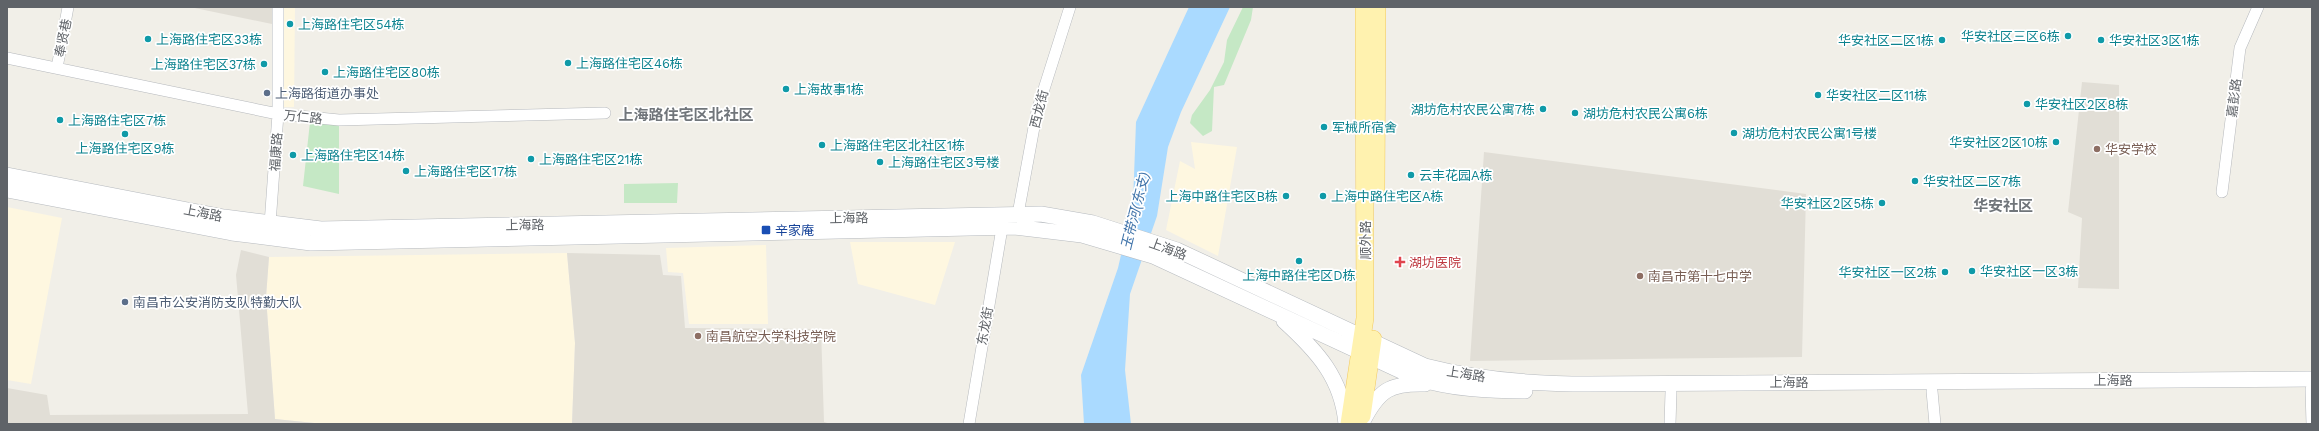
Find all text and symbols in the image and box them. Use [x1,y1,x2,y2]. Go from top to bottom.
street label: 奉贤巷 [52,17,74,59]
place label: 上海路住宅区54栋 [298,17,405,32]
marker: 上海路住宅区54栋 [285,19,295,29]
place label: 华安社区三区6栋 [1961,29,2060,44]
marker: 华安社区三区6栋 [2063,31,2073,41]
place label: 上海路住宅区33栋 [156,32,262,47]
place label: 华安社区二区1栋 [1838,33,1934,48]
place label: 华安社区3区1栋 [2109,33,2200,48]
marker: 上海路住宅区33栋 [143,34,153,44]
marker: 华安社区二区1栋 [1937,35,1947,45]
marker: 华安社区3区1栋 [2096,35,2106,45]
place label: 上海路住宅区46栋 [576,56,683,71]
place label: 上海路住宅区37栋 [151,57,256,72]
marker: 上海路住宅区46栋 [563,58,573,68]
marker: 上海路住宅区37栋 [259,59,269,69]
place label: 上海路住宅区80栋 [333,65,440,80]
marker: 上海路住宅区80栋 [320,67,330,77]
street label: 嘉彭路 [2224,78,2244,118]
place label: 上海故事1栋 [794,82,864,97]
marker: 上海故事1栋 [781,84,791,94]
place label: 上海路街道办事处 [275,86,379,101]
marker: 上海路街道办事处 [262,88,272,98]
street label: 西龙街 [1027,88,1051,130]
place label: 华安社区二区11栋 [1826,88,1927,103]
marker: 华安社区二区11栋 [1813,90,1823,100]
place label: 华安社区2区8栋 [2035,97,2129,112]
marker: 华安社区2区8栋 [2022,99,2032,109]
place label: 湖坊危村农民公寓7栋 [1411,102,1535,117]
marker: 湖坊危村农民公寓7栋 [1538,104,1548,114]
district label: 上海路住宅区北社区 [618,106,754,124]
place label: 湖坊危村农民公寓6栋 [1583,106,1708,121]
street label: 万仁路 [283,108,323,126]
marker: 湖坊危村农民公寓6栋 [1570,108,1580,118]
place label: 上海路住宅区7栋 [68,113,166,128]
marker: 上海路住宅区7栋 [55,115,65,125]
place label: 军械所宿舍 [1332,120,1397,135]
marker: 军械所宿舍 [1319,122,1329,132]
place label: 湖坊危村农民公寓1号楼 [1742,126,1877,141]
marker: 湖坊危村农民公寓1号楼 [1729,128,1739,138]
marker: 上海路住宅区9栋 [120,129,130,139]
street label: 福康路 [267,132,285,172]
place label: 华安社区2区10栋 [1949,135,2048,150]
marker: 华安社区2区10栋 [2051,137,2061,147]
place label: 上海路住宅区北社区1栋 [830,138,965,153]
marker: 上海路住宅区北社区1栋 [817,140,827,150]
place label: 上海路住宅区9栋 [75,141,175,156]
place label: 华安学校 [2105,142,2157,157]
marker: 华安学校 [2092,144,2102,154]
place label: 上海路住宅区14栋 [301,148,405,163]
marker: 上海路住宅区14栋 [288,150,298,160]
place label: 上海路住宅区21栋 [539,152,643,167]
marker: 上海路住宅区21栋 [526,154,536,164]
place label: 上海路住宅区3号楼 [888,155,1000,170]
marker: 上海路住宅区3号楼 [875,157,885,167]
place label: 上海路住宅区17栋 [414,164,517,179]
marker: 上海路住宅区17栋 [401,166,411,176]
place label: 云丰花园A栋 [1419,168,1493,183]
water label: 玉带河(东支) [1118,170,1152,252]
marker: 云丰花园A栋 [1406,170,1416,180]
place label: 华安社区二区7栋 [1923,174,2021,189]
marker: 华安社区二区7栋 [1910,176,1920,186]
place label: 上海中路住宅区B栋 [1166,189,1278,204]
place label: 上海中路住宅区A栋 [1331,189,1444,204]
marker: 上海中路住宅区B栋 [1281,191,1291,201]
marker: 上海中路住宅区A栋 [1318,191,1328,201]
place label: 华安社区2区5栋 [1781,196,1874,211]
district label: 华安社区 [1973,197,2033,215]
marker: 华安社区2区5栋 [1877,198,1887,208]
street label: 上海路 [182,202,224,224]
street label: 上海路 [829,210,869,226]
street label: 上海路 [505,217,545,233]
street label: 顺外路 [1358,220,1373,260]
place label: 辛家庵 [775,223,814,238]
marker: 辛家庵 [760,224,772,236]
street label: 上海路 [1147,235,1189,263]
place label: 湖坊医院 [1409,255,1461,270]
marker: 上海中路住宅区D栋 [1294,256,1304,266]
marker: 湖坊医院 [1394,256,1406,268]
place label: 华安社区一区3栋 [1980,264,2079,279]
place label: 华安社区一区2栋 [1838,265,1937,280]
marker: 华安社区一区3栋 [1967,266,1977,276]
marker: 华安社区一区2栋 [1940,267,1950,277]
place label: 上海中路住宅区D栋 [1242,268,1356,283]
place label: 南昌市第十七中学 [1648,269,1752,284]
marker: 南昌市第十七中学 [1635,271,1645,281]
place label: 南昌市公安消防支队特勤大队 [133,295,302,310]
marker: 南昌市公安消防支队特勤大队 [120,297,130,307]
street label: 东龙街 [974,305,996,347]
place label: 南昌航空大学科技学院 [706,329,836,344]
marker: 南昌航空大学科技学院 [693,331,703,341]
street label: 上海路 [1446,364,1486,384]
street label: 上海路 [2093,373,2133,388]
street label: 上海路 [1769,375,1809,390]

